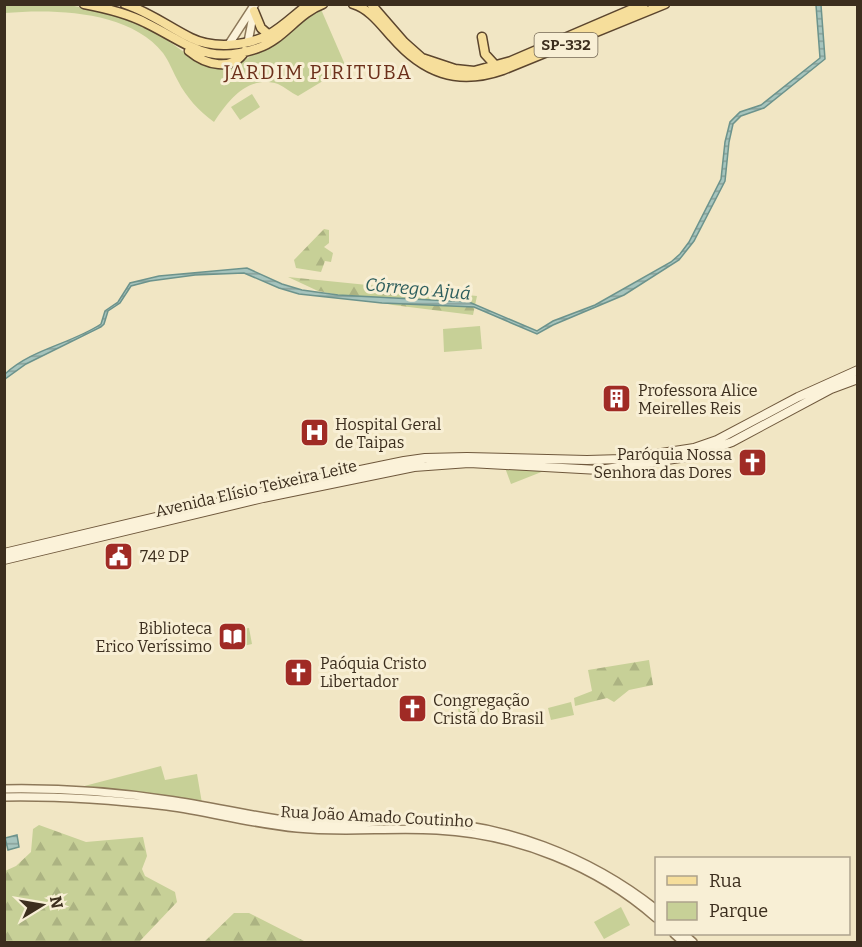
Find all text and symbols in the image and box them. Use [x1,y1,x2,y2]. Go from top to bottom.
road number: SP-332 [534,33,598,57]
district label: JARDIM PIRITUBA [223,60,412,84]
water label: Córrego Ajuá [364,273,472,305]
place label: Professora Alice Meirelles Reis [638,381,758,418]
building icon: Professora Alice Meirelles Reis [601,383,633,415]
place label: Hospital Geral de Taipas [335,415,442,452]
hospital icon: Hospital Geral de Taipas [298,417,330,449]
place label: Paróquia Nossa Senhora das Dores [594,445,732,482]
church icon: Paróquia Nossa Senhora das Dores [737,447,769,479]
street label: Avenida Elísio Teixeira Leite [153,456,359,521]
public building icon: 74º DP [103,540,135,572]
place label: 74º DP [140,547,189,566]
place label: Biblioteca Erico Veríssimo [95,619,212,656]
library icon: Biblioteca Erico Veríssimo [217,621,249,653]
place label: Paóquia Cristo Libertador [320,654,427,691]
church icon: Paóquia Cristo Libertador [283,656,315,688]
place label: Congregação Cristã do Brasil [433,691,544,728]
church icon: Congregação Cristã do Brasil [396,693,428,725]
street label: Rua João Amado Coutinho [280,802,474,831]
legend [655,857,850,935]
text: Rua [709,870,742,892]
north arrow [12,875,72,935]
text: N [46,894,67,910]
text: Parque [709,900,768,922]

